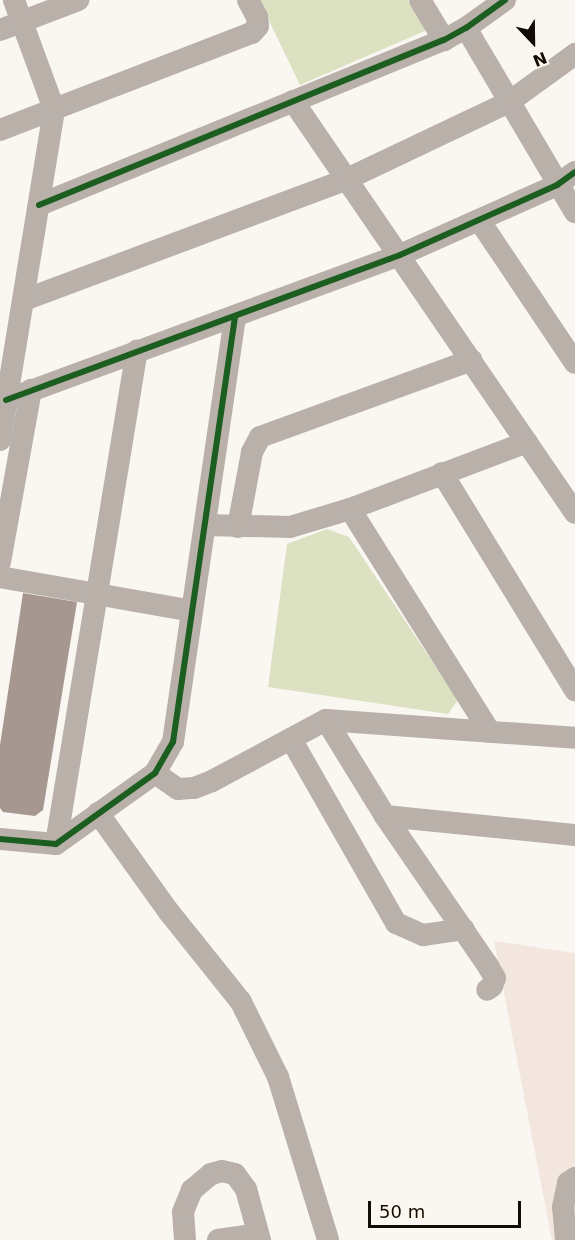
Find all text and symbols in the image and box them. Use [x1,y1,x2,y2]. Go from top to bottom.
north arrow [503,12,563,72]
text: N [530,48,550,70]
scale bar [371,1189,524,1227]
text: 50 m [379,1201,425,1222]

